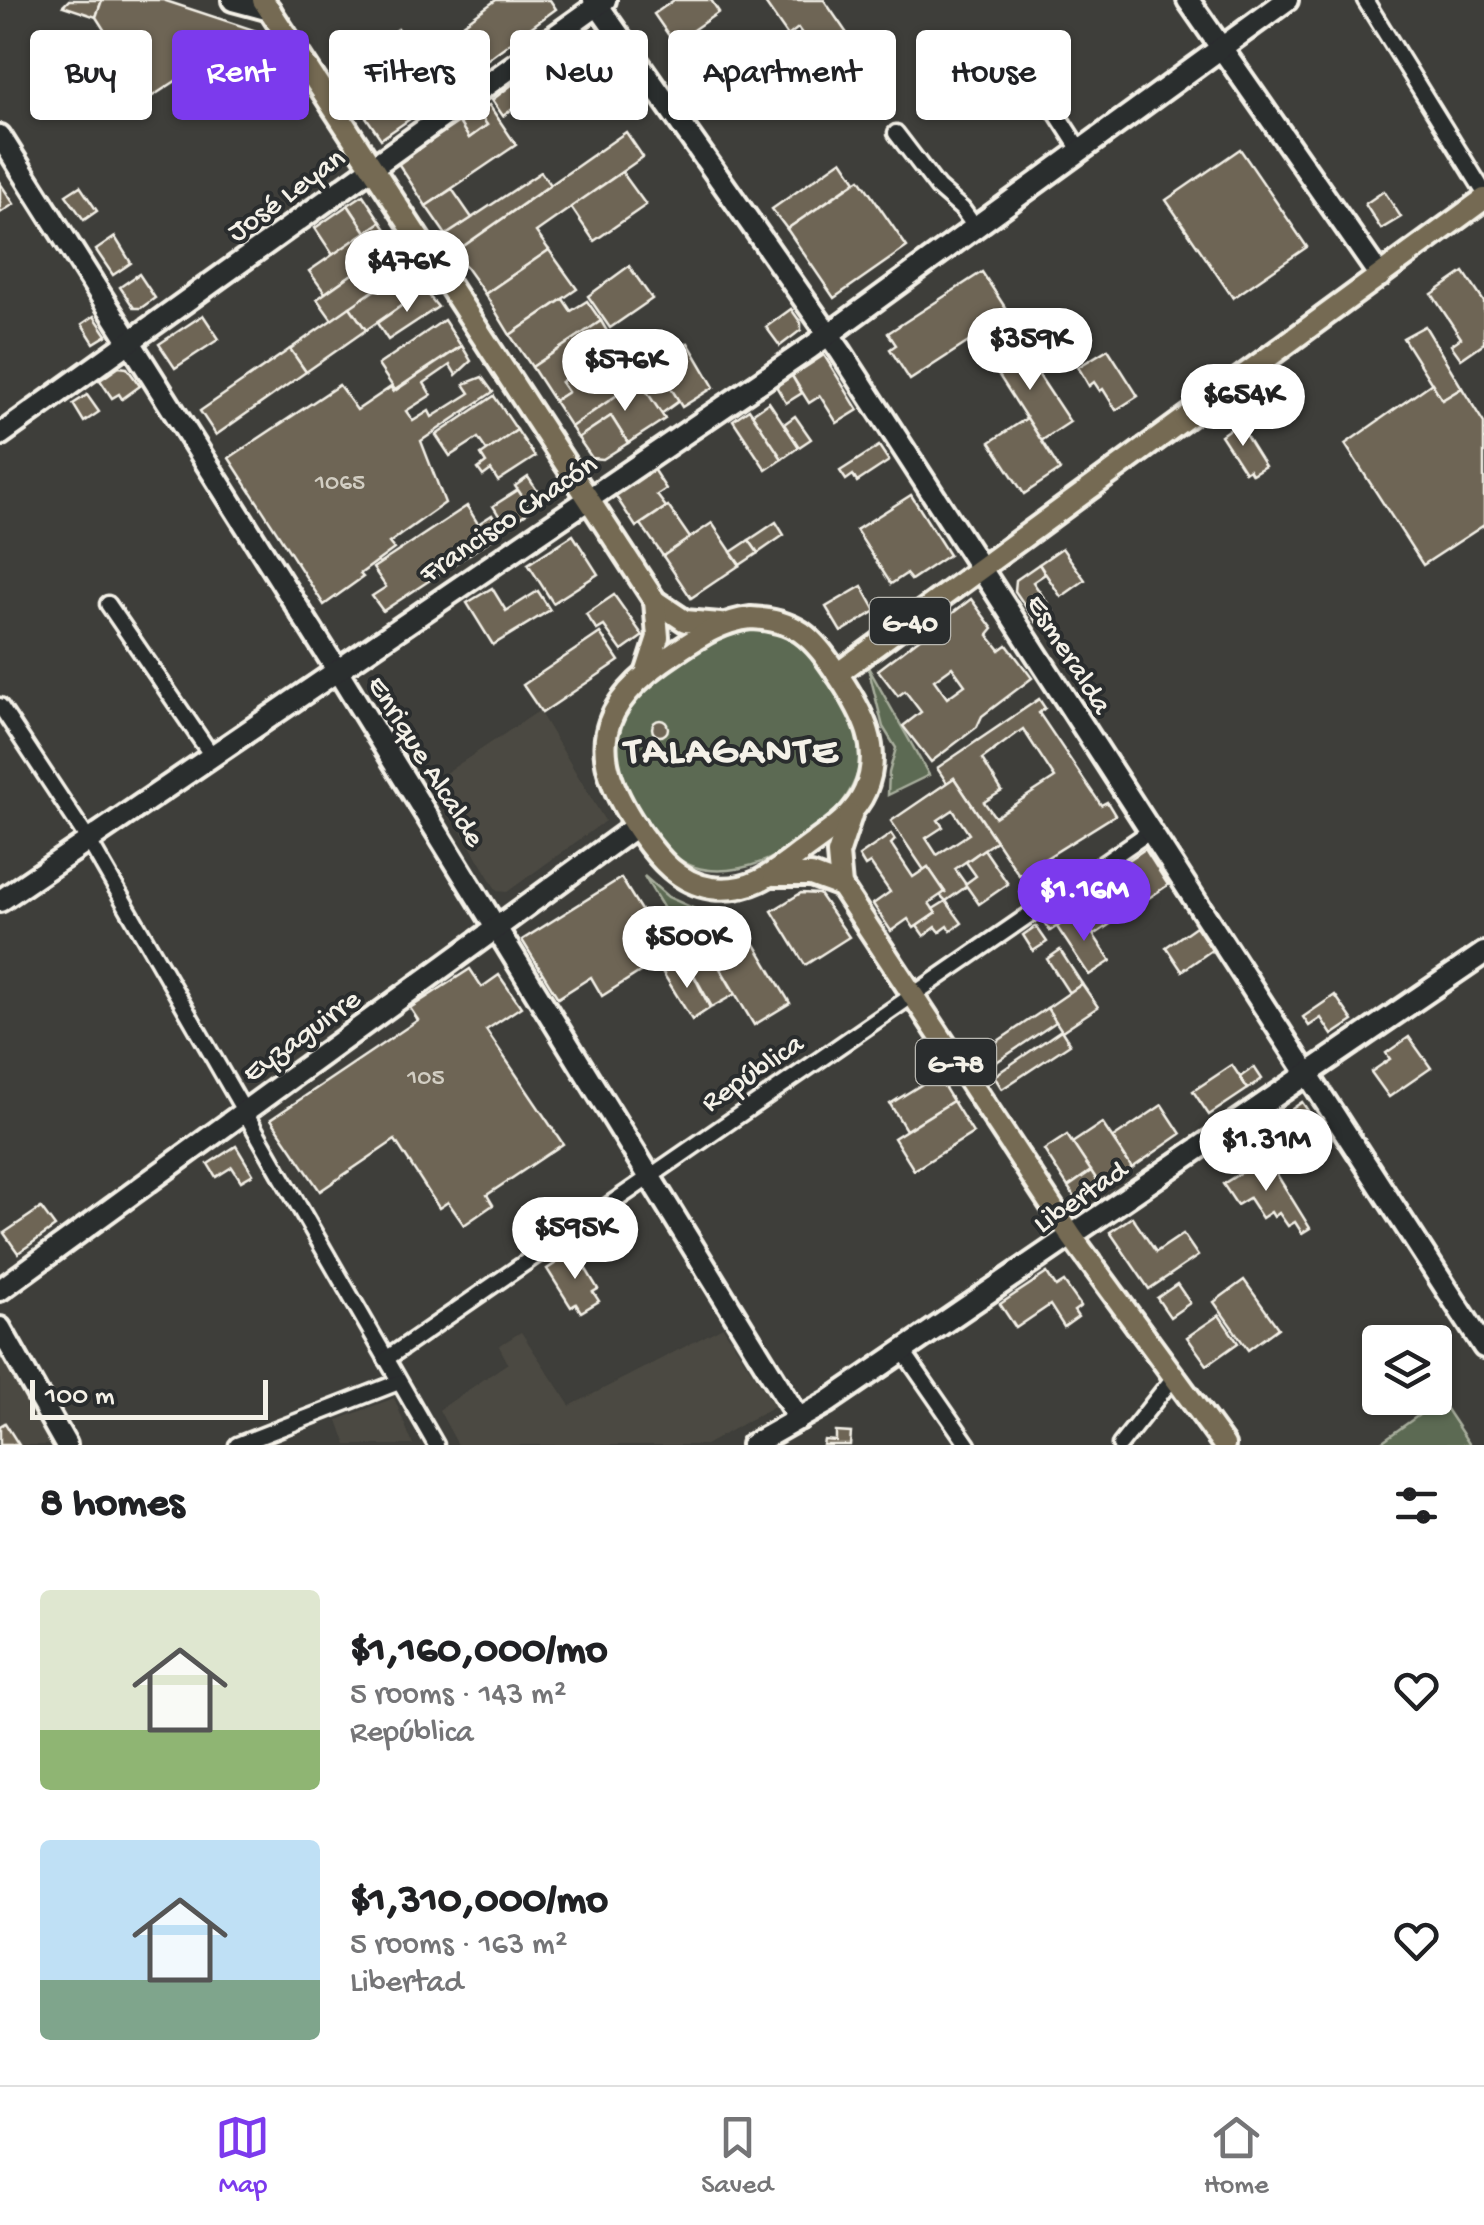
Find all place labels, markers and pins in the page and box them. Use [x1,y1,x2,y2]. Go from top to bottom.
pin: $476K [337,230,477,315]
pin: $359K [960,308,1100,393]
pin: $576K [555,329,695,414]
pin: $654K [1173,364,1313,449]
pin: $1.16M [1003,859,1165,944]
pin: $500K [617,906,757,991]
pin: $1.31M [1185,1109,1347,1194]
pin: $595K [505,1197,645,1282]

